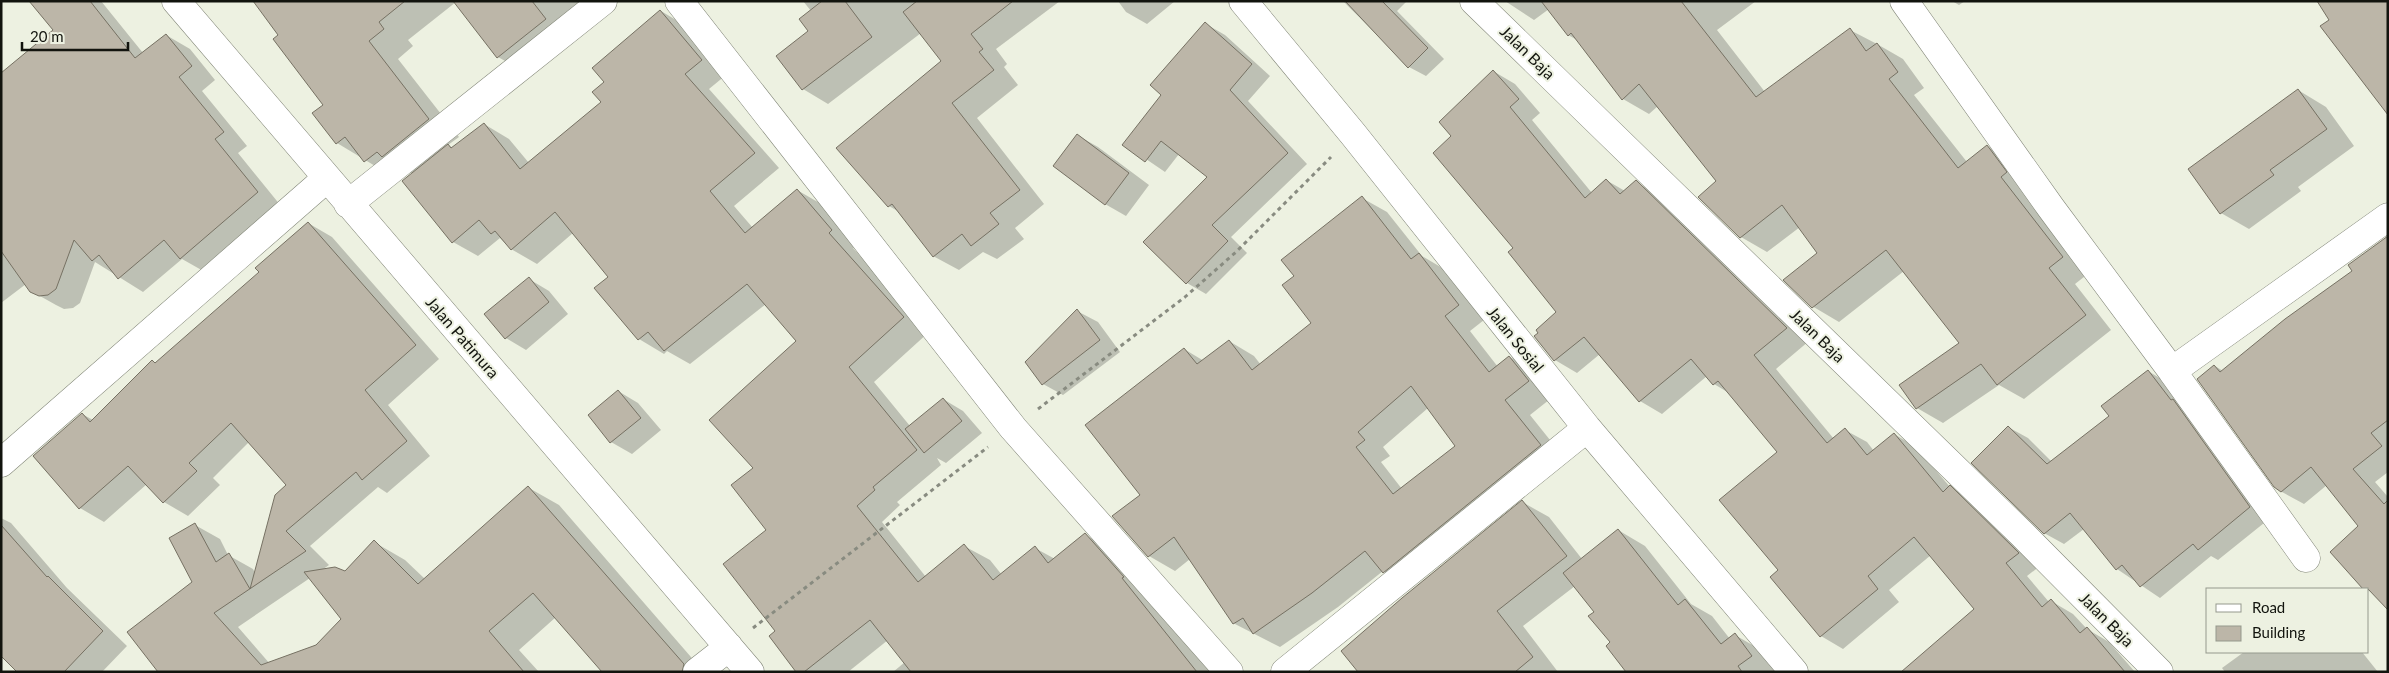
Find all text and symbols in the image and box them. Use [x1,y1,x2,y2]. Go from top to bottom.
scale bar [22,20,129,52]
street label: Jalan Baja [1497,21,1559,83]
text: 20 m [30,27,64,45]
street label: Jalan Patimura [422,292,504,382]
street label: Jalan Sosial [1484,302,1548,376]
street label: Jalan Baja [1787,304,1849,366]
street label: Jalan Baja [2076,588,2138,650]
legend [2206,588,2369,653]
text: Road [2252,598,2285,616]
text: Building [2252,623,2305,641]

